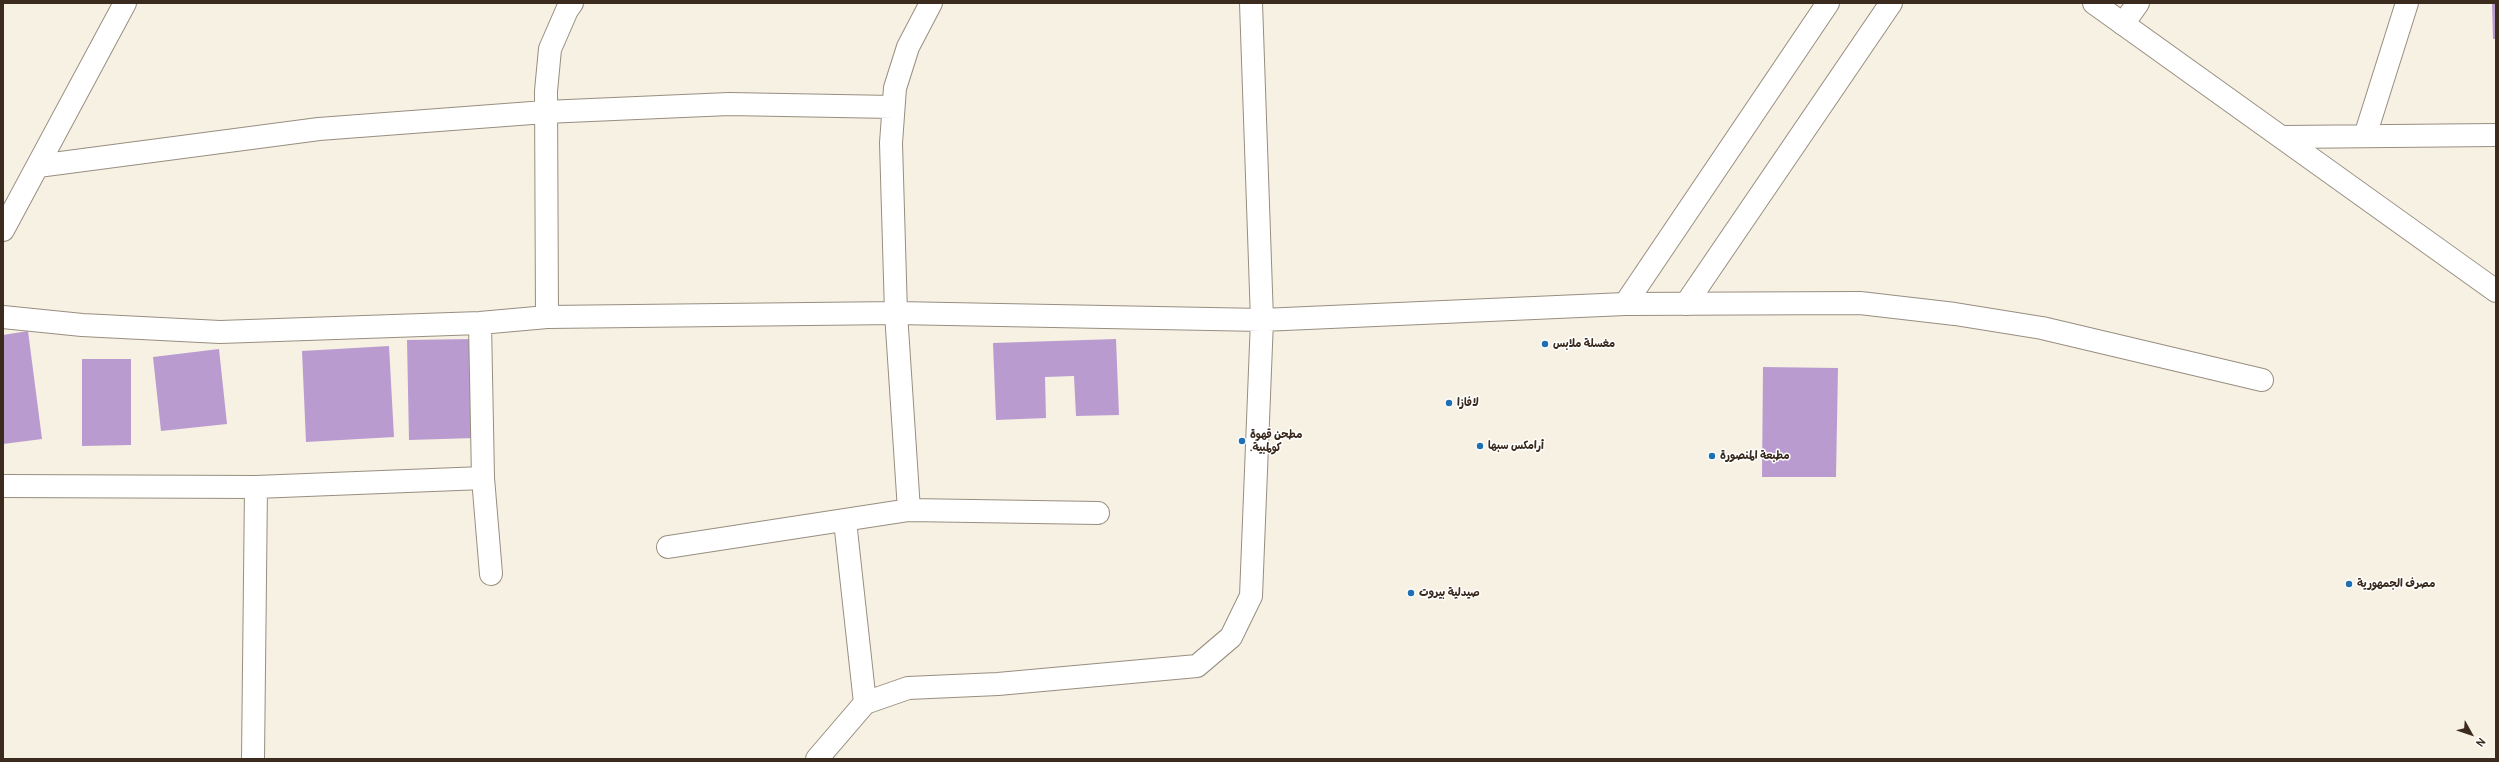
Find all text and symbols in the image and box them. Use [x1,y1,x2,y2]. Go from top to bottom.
place label: مغسلة ملابس [1553,337,1615,351]
marker: مغسلة ملابس [1540,339,1550,349]
place label: لافازا [1457,396,1479,410]
marker: لافازا [1444,398,1454,408]
place label: مطحن قهوة .كولمبية [1250,428,1303,454]
marker: مطحن قهوة .كولمبية [1237,436,1247,446]
place label: أرامكس سبها [1488,439,1544,453]
marker: أرامكس سبها [1475,441,1485,451]
place label: مطبعة المنصورة [1720,449,1790,463]
marker: مطبعة المنصورة [1707,451,1717,461]
place label: مصرف الجمهورية [2357,577,2435,591]
marker: مصرف الجمهورية [2344,579,2354,589]
place label: صيدلية بيروت [1419,586,1480,600]
marker: صيدلية بيروت [1406,588,1416,598]
north arrow [2451,714,2491,754]
text: N [2473,735,2488,749]

